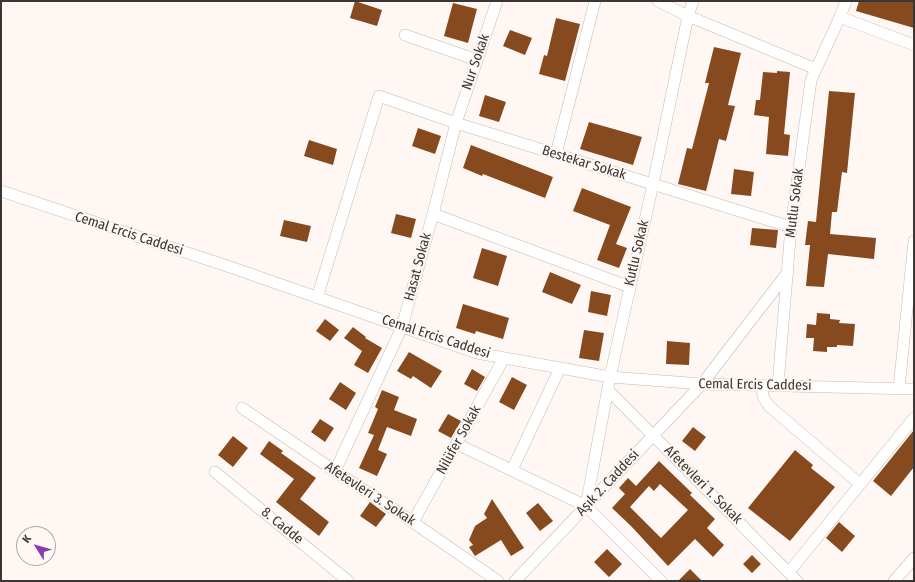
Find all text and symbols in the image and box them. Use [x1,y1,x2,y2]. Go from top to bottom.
street label: Nur Sokak [459,32,493,92]
street label: Bestekar Sokak [540,142,628,184]
street label: Mutlu Sokak [782,167,808,239]
street label: Cemal Ercis Caddesi [73,209,185,259]
street label: Kutlu Sokak [621,218,653,288]
street label: Hasat Sokak [401,231,435,303]
street label: Cemal Ercis Caddesi [380,312,492,362]
street label: Cemal Ercis Caddesi [698,376,812,394]
street label: Nilüfer Sokak [433,403,485,477]
street label: Afetevleri 1. Sokak [660,442,746,528]
street label: Aşık 2. Caddesi [573,446,643,520]
street label: Afetevleri 3. Sokak [322,458,418,530]
street label: 8. Cadde [258,504,306,548]
north arrow [16,526,56,566]
text: K [20,533,34,546]

